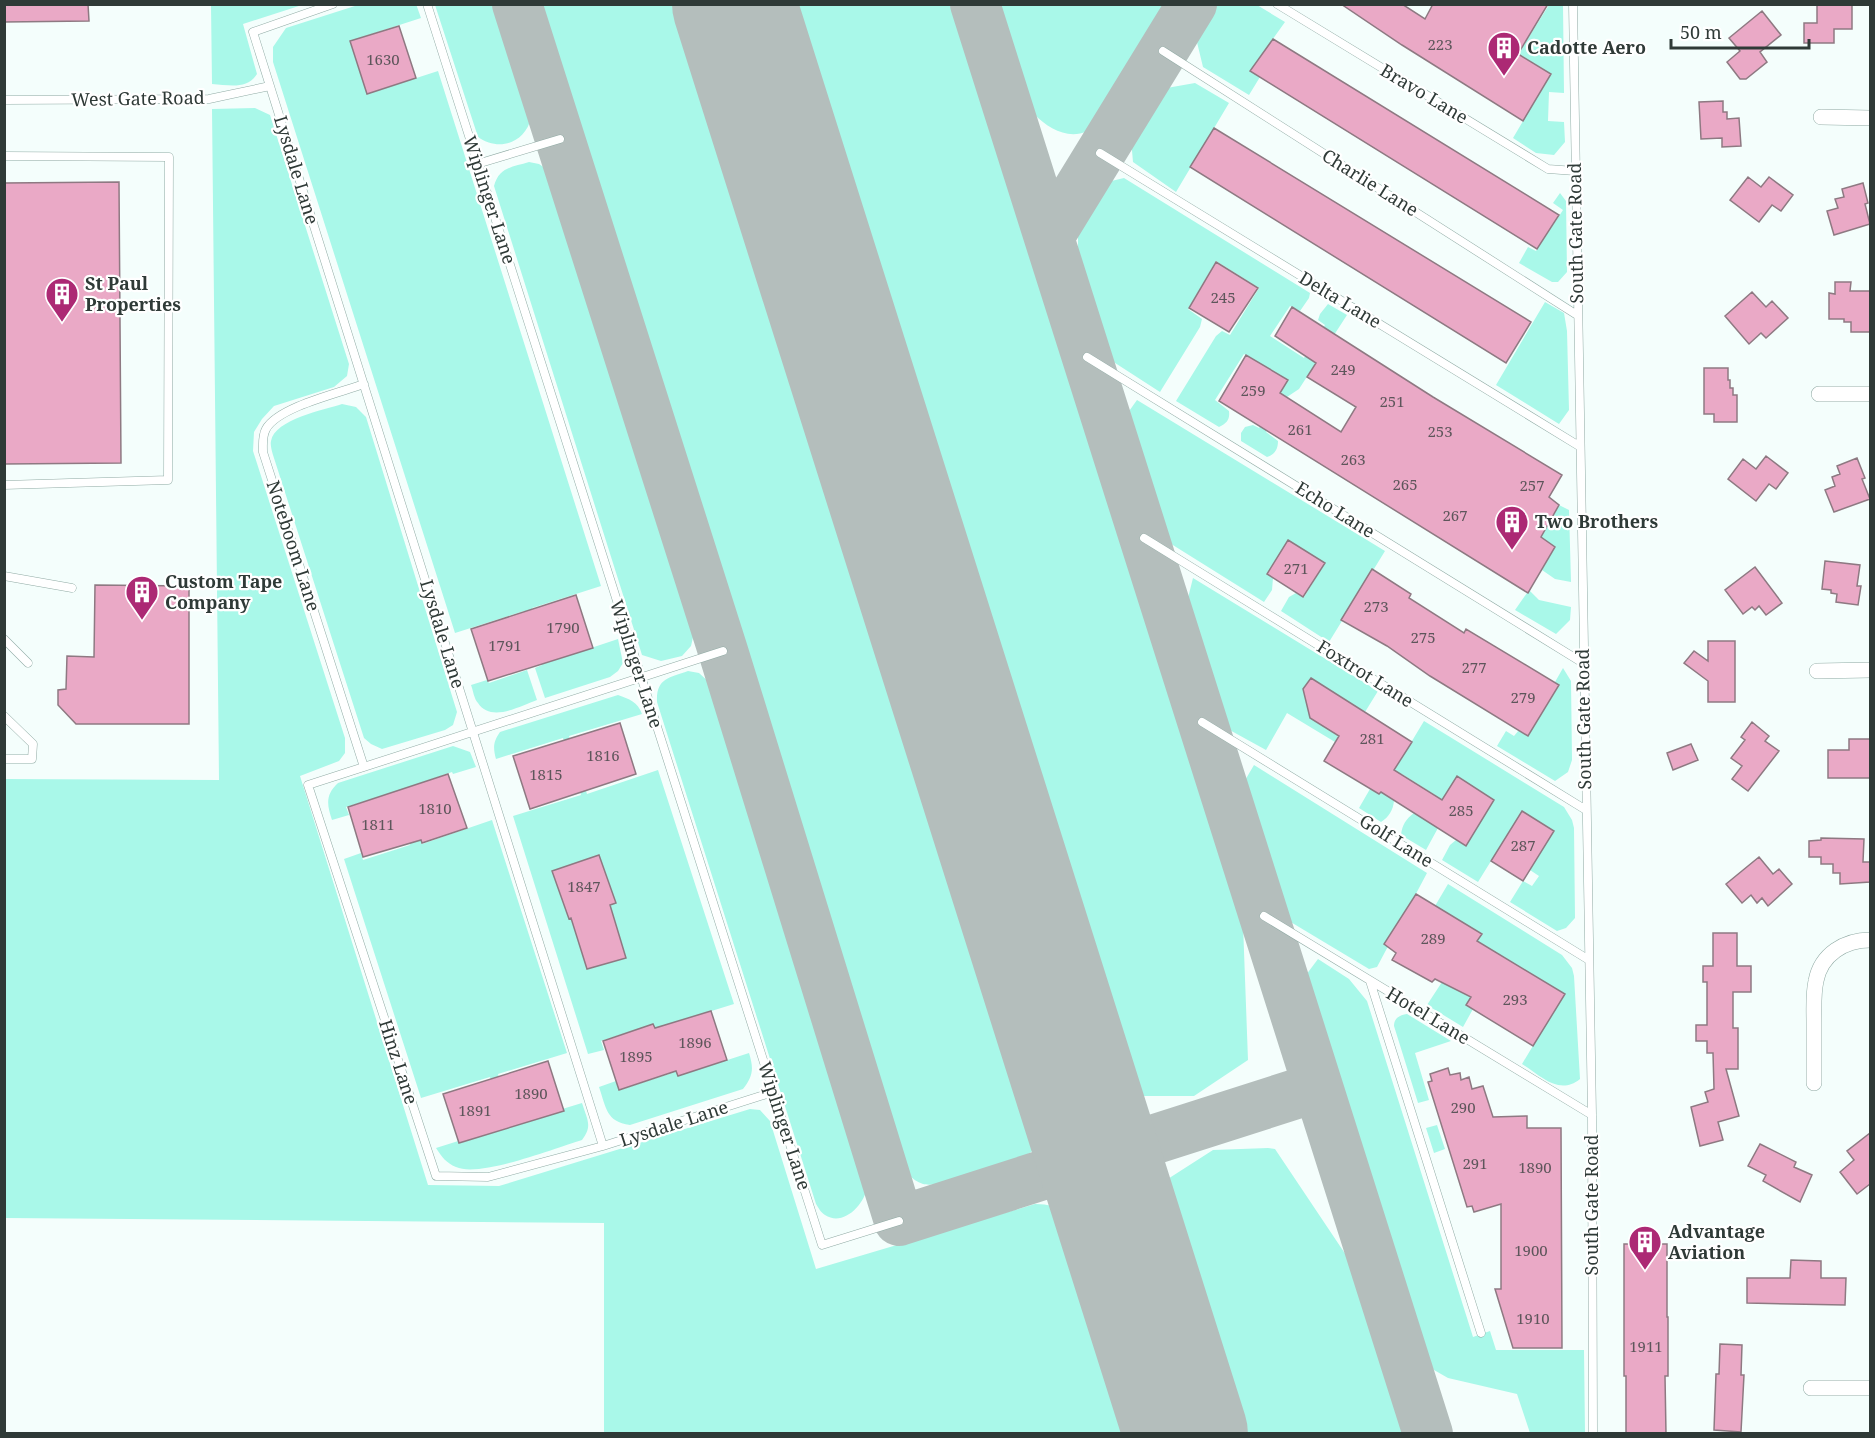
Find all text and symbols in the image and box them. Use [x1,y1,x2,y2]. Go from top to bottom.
scale bar [1671,12,1809,50]
text: 50 m [1680,20,1722,44]
building icon: Cadotte Aero [1486,30,1522,77]
house number: 223 [1427,34,1453,54]
place label: Cadotte Aero [1527,35,1646,59]
house number: 1630 [366,49,400,69]
street label: Bravo Lane [1376,58,1473,129]
street label: West Gate Road [71,85,205,111]
street label: Lysdale Lane [269,112,325,227]
street label: Wiplinger Lane [458,132,522,267]
street label: Charlie Lane [1318,143,1423,221]
street label: South Gate Road [1562,162,1588,304]
street label: Delta Lane [1295,265,1386,333]
place label: St Paul Properties [85,271,181,316]
building icon: St Paul Properties [44,276,80,323]
house number: 245 [1210,287,1236,307]
house number: 249 [1330,359,1356,379]
house number: 259 [1240,380,1266,400]
house number: 251 [1379,391,1405,411]
house number: 261 [1287,419,1313,439]
house number: 253 [1427,421,1453,441]
house number: 263 [1340,449,1366,469]
house number: 265 [1392,474,1418,494]
street label: Echo Lane [1291,475,1380,543]
house number: 257 [1519,475,1545,495]
street label: Noteboom Lane [261,477,326,614]
building icon: Two Brothers [1494,504,1530,551]
house number: 267 [1442,505,1468,525]
place label: Two Brothers [1535,509,1658,533]
house number: 271 [1283,558,1309,578]
place label: Custom Tape Company [165,569,282,614]
building icon: Custom Tape Company [124,574,160,621]
street label: Lysdale Lane [415,576,471,691]
street label: Wiplinger Lane [605,596,669,731]
house number: 273 [1363,596,1389,616]
house number: 1790 [546,617,580,637]
house number: 275 [1410,627,1436,647]
street label: Foxtrot Lane [1313,634,1418,712]
house number: 1791 [488,635,522,655]
street label: South Gate Road [1570,648,1596,790]
house number: 277 [1461,657,1487,677]
house number: 279 [1510,687,1536,707]
house number: 281 [1359,728,1385,748]
house number: 1816 [586,745,620,765]
house number: 1815 [529,764,563,784]
house number: 1810 [418,798,452,818]
house number: 285 [1448,800,1474,820]
street label: Golf Lane [1355,808,1438,872]
house number: 1811 [361,814,395,834]
house number: 287 [1510,835,1536,855]
house number: 1847 [567,876,601,896]
house number: 289 [1420,928,1446,948]
street label: Hotel Lane [1382,981,1475,1050]
house number: 293 [1502,989,1528,1009]
street label: Hinz Lane [374,1016,424,1107]
house number: 1896 [678,1032,712,1052]
house number: 1895 [619,1046,653,1066]
street label: Wiplinger Lane [753,1058,817,1193]
house number: 1890 [514,1083,548,1103]
street label: Lysdale Lane [616,1094,731,1152]
house number: 290 [1450,1097,1476,1117]
house number: 1891 [458,1100,492,1120]
street label: South Gate Road [1579,1134,1603,1276]
house number: 291 [1462,1153,1488,1173]
house number: 1890 [1518,1157,1552,1177]
place label: Advantage Aviation [1668,1219,1765,1264]
building icon: Advantage Aviation [1627,1224,1663,1271]
house number: 1900 [1514,1240,1548,1260]
house number: 1910 [1516,1308,1550,1328]
house number: 1911 [1629,1336,1663,1356]

